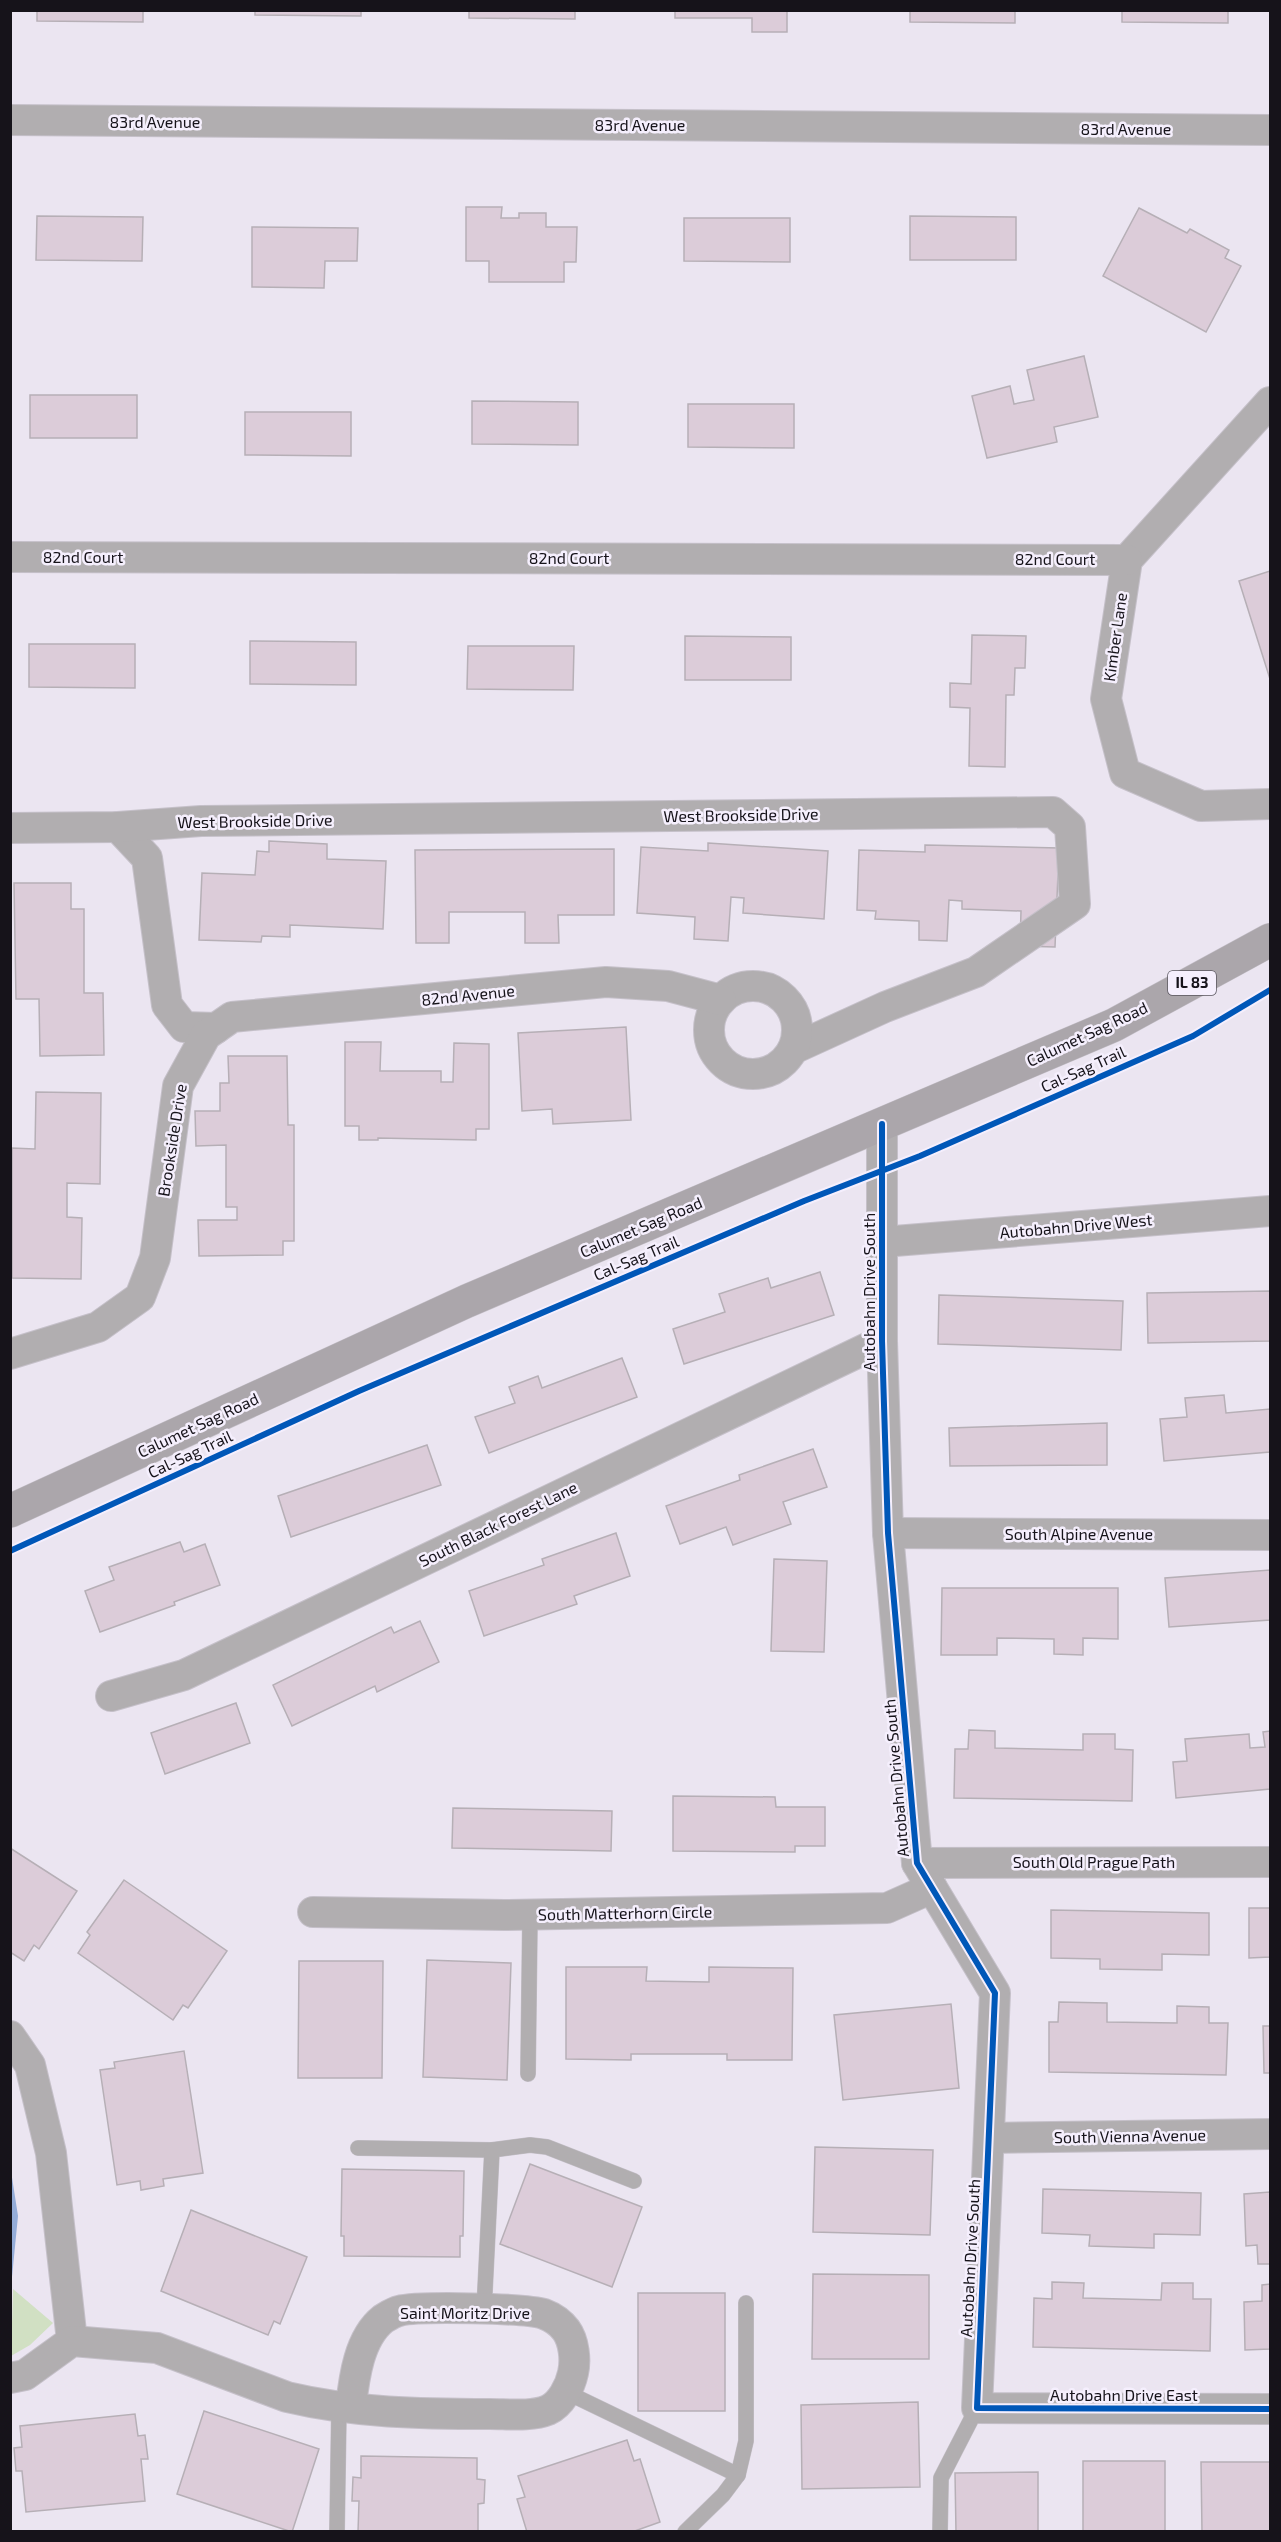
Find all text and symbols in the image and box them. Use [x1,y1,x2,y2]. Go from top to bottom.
street label: 83rd Avenue [110,112,200,131]
street label: 83rd Avenue [595,115,685,134]
street label: 83rd Avenue [1081,119,1171,138]
street label: 82nd Court [43,547,123,566]
street label: 82nd Court [529,548,609,567]
street label: 82nd Court [1015,549,1095,568]
street label: Kimber Lane [1099,591,1130,683]
street label: West Brookside Drive [663,804,819,825]
street label: West Brookside Drive [177,810,333,831]
road number: IL 83 [1168,971,1216,995]
street label: 82nd Avenue [420,980,516,1009]
street label: Calumet Sag Road [1023,997,1150,1070]
street label: Cal-Sag Trail [1037,1041,1128,1096]
street label: Brookside Drive [153,1082,190,1198]
street label: Calumet Sag Road [577,1192,705,1261]
street label: Autobahn Drive West [999,1209,1153,1242]
street label: Autobahn Drive South [859,1213,878,1371]
street label: Cal-Sag Trail [590,1231,682,1284]
street label: Calumet Sag Road [134,1388,261,1461]
street label: Cal-Sag Trail [145,1426,235,1481]
street label: South Black Forest Lane [415,1477,580,1570]
street label: South Alpine Avenue [1005,1524,1153,1543]
street label: Autobahn Drive South [879,1698,912,1858]
street label: South Old Prague Path [1013,1852,1175,1871]
street label: South Matterhorn Circle [538,1901,712,1924]
street label: South Vienna Avenue [1054,2125,1206,2146]
street label: Autobahn Drive South [956,2178,983,2338]
street label: Saint Moritz Drive [400,2303,530,2322]
street label: Autobahn Drive East [1050,2385,1198,2404]

